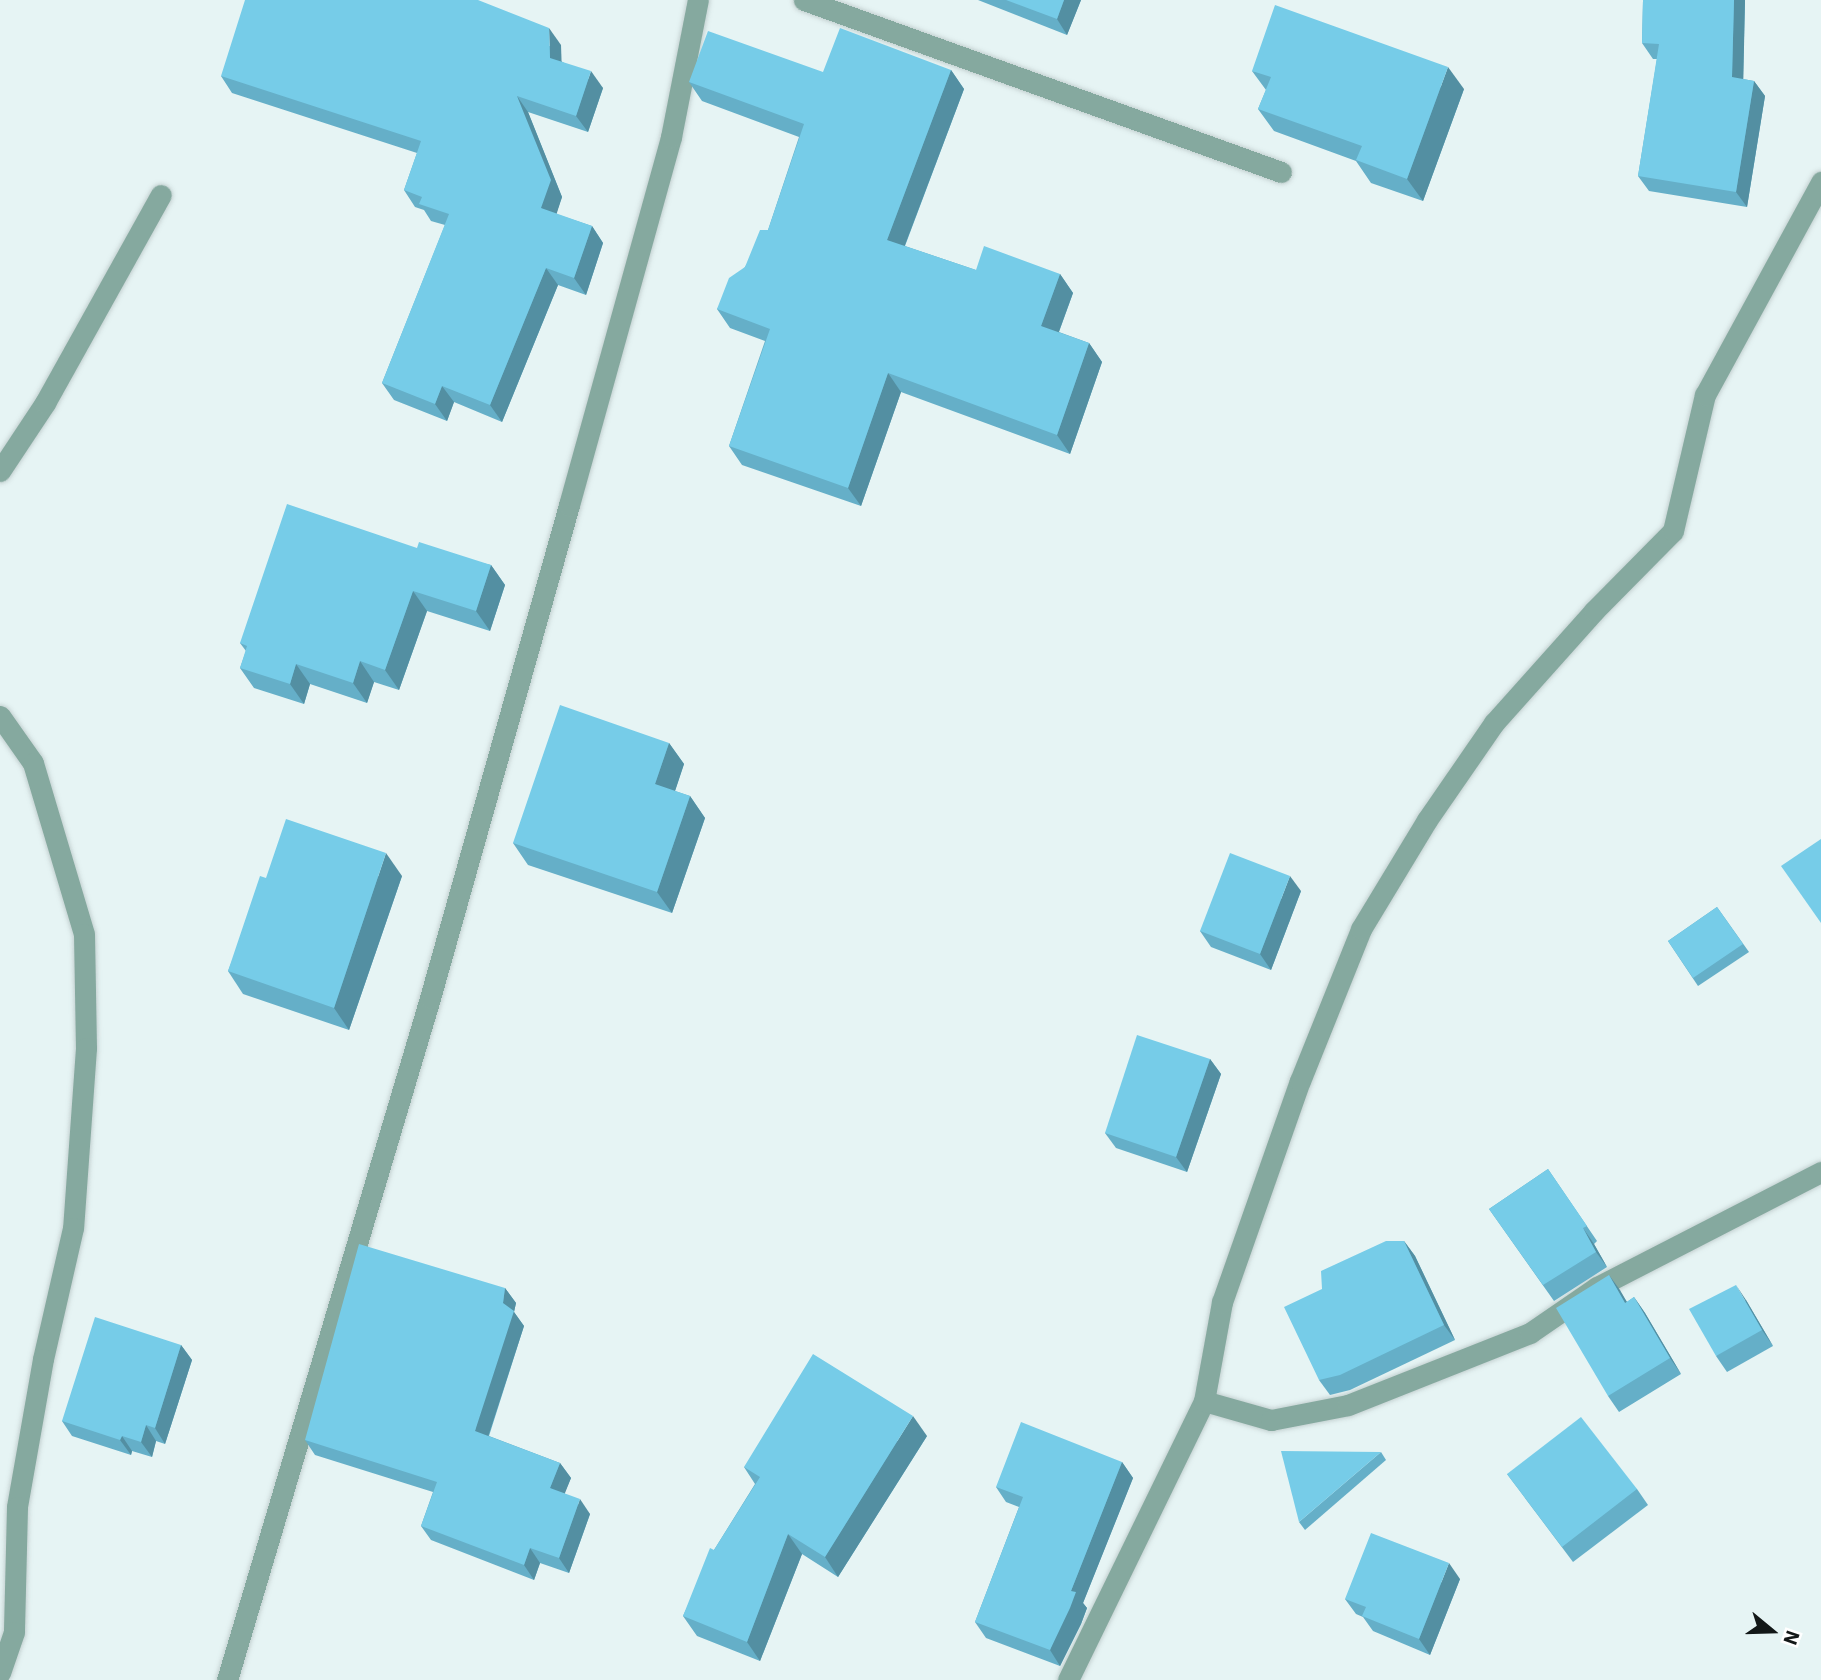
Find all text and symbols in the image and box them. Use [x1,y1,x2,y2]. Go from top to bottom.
north arrow [1737,1596,1807,1666]
text: N [1778,1627,1805,1648]

